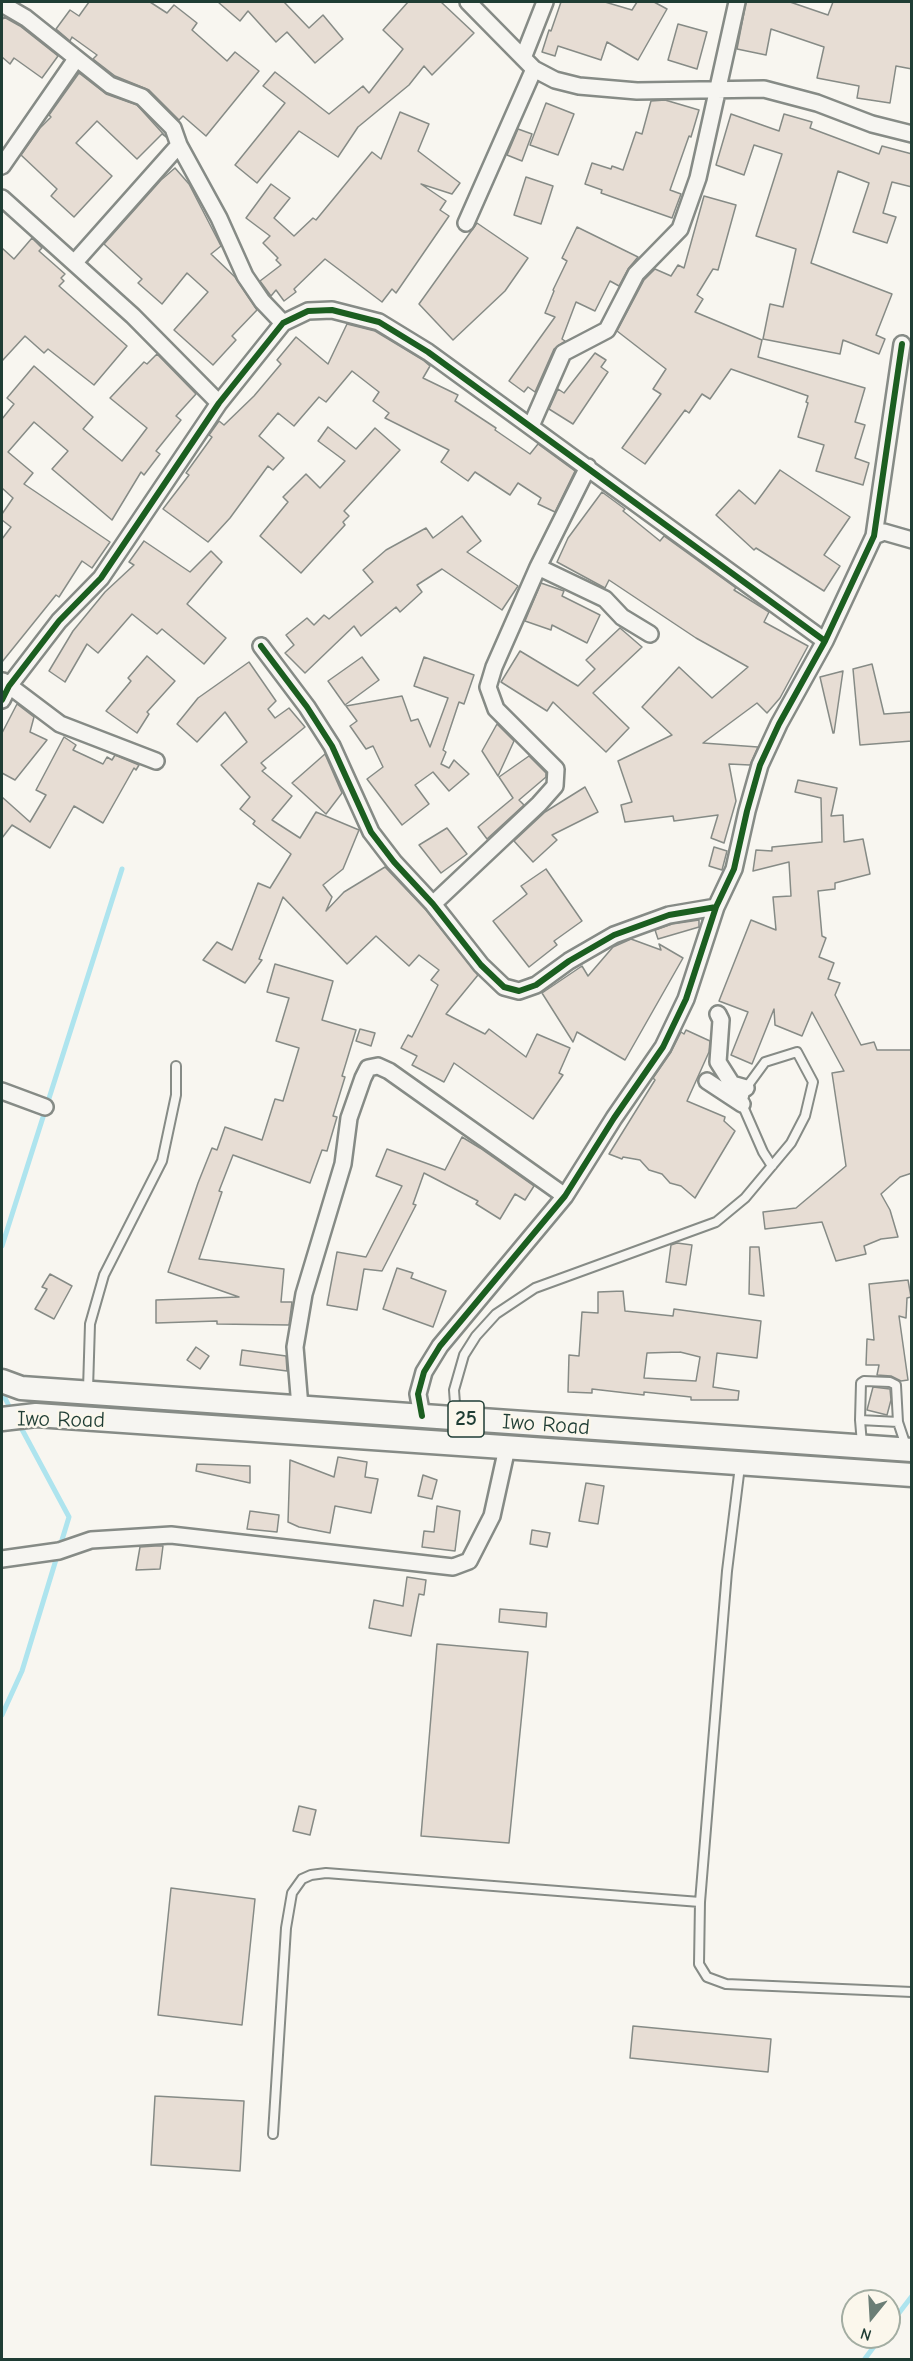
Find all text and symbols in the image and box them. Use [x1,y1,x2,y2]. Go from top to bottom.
road number: 25 [448,1401,484,1437]
street label: Iwo Road [17,1406,105,1434]
street label: Iwo Road [501,1409,591,1441]
north arrow [841,2289,901,2349]
text: N [858,2324,874,2344]

